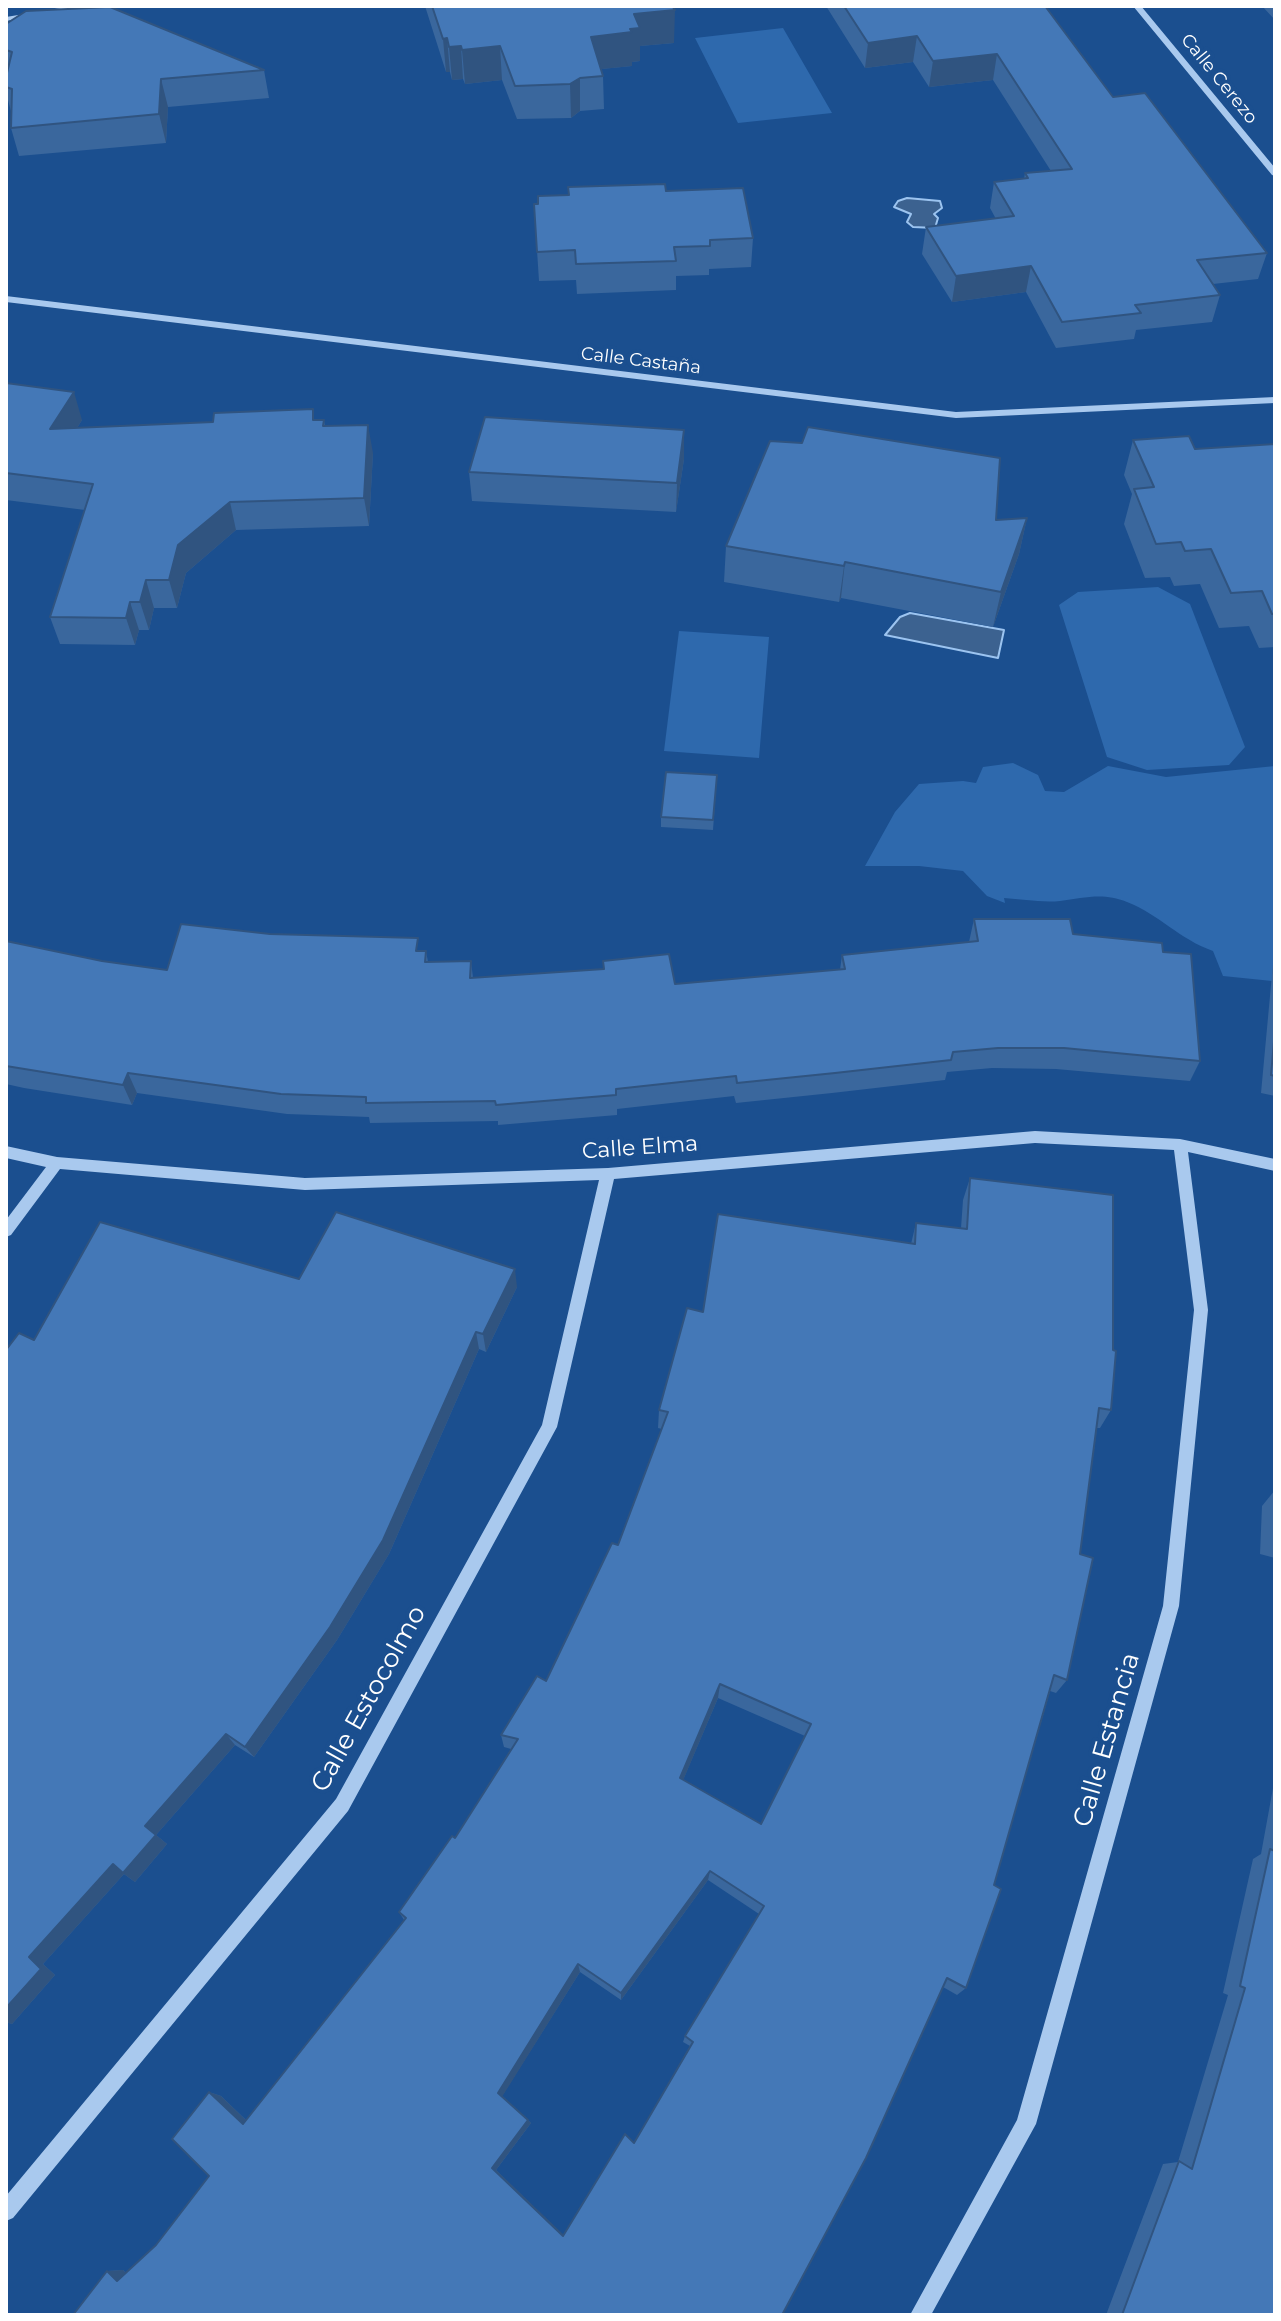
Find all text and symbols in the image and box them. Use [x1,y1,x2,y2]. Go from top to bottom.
street label: Calle Cerezo [1176,30,1262,128]
street label: Calle Castaña [580,343,702,379]
street label: Calle Elma [581,1131,699,1165]
street label: Calle Estocolmo [305,1601,433,1797]
street label: Calle Estancia [1067,1649,1147,1831]

